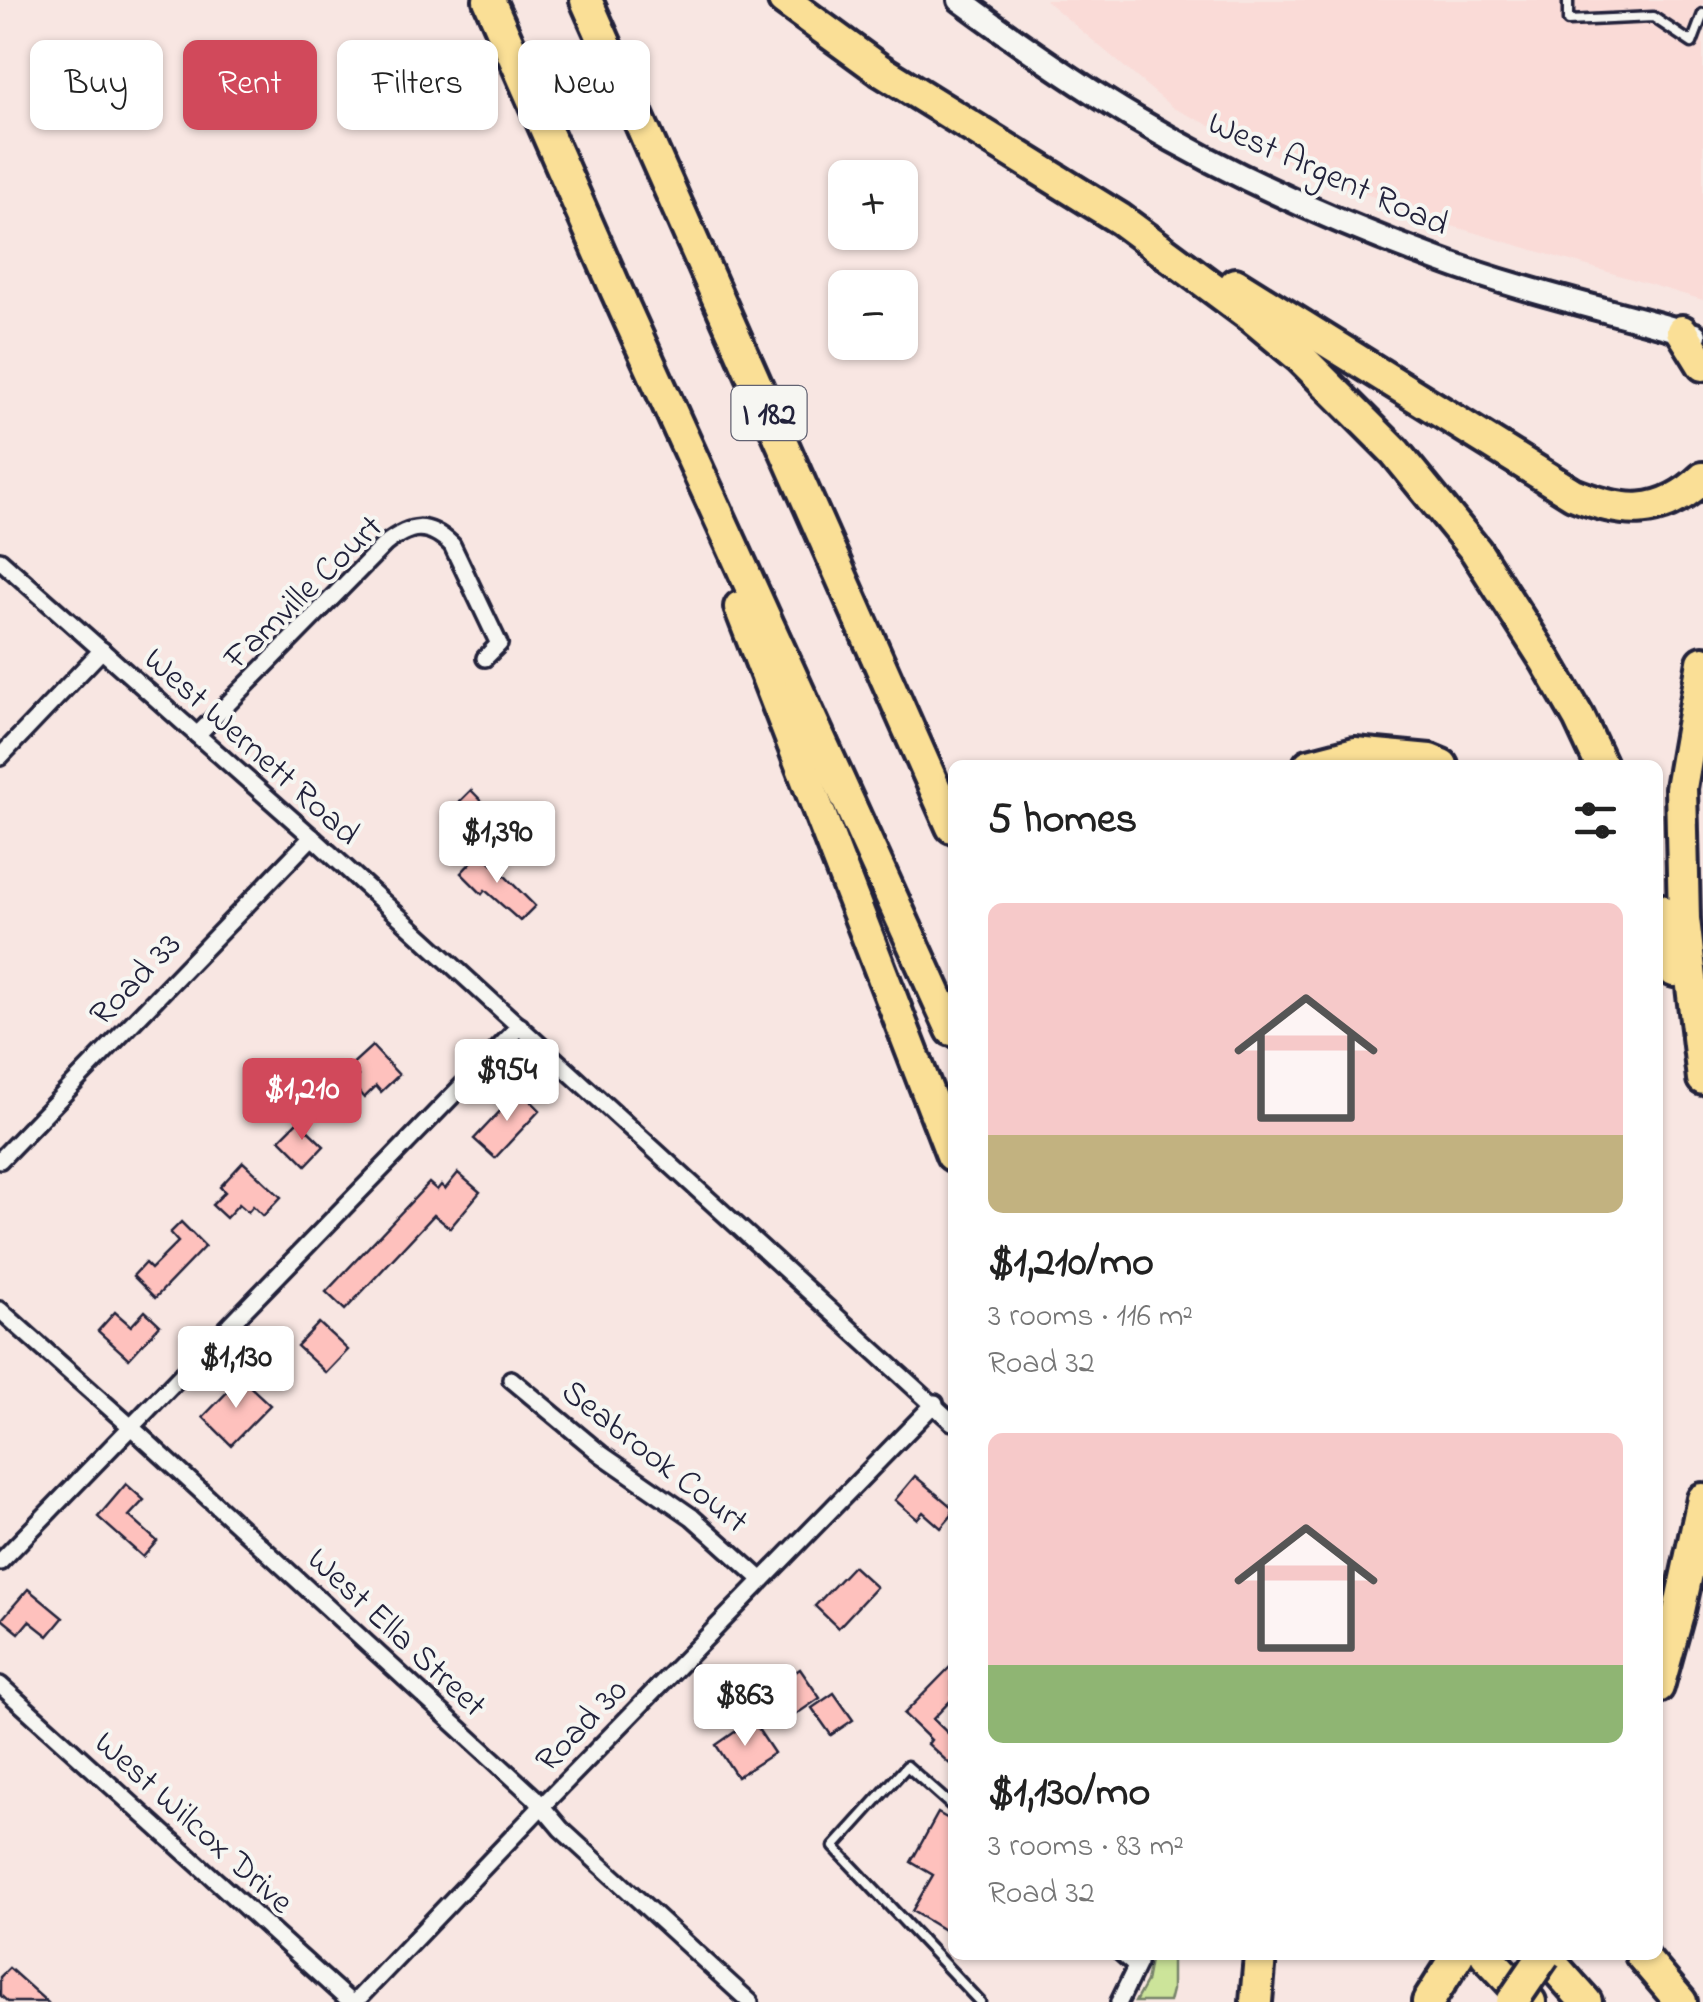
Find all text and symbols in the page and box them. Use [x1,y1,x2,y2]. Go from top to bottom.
chip: Buy [30,40,163,130]
chip: Rent [183,40,317,130]
chip: Filters [337,40,498,130]
chip: New [518,40,650,130]
street label: West Argent Road [1199,99,1456,251]
map controls [828,160,918,360]
button: + [828,160,918,250]
button: − [828,270,918,360]
road number: I 182 [732,386,806,440]
street label: Famville Court [212,504,396,684]
street label: West Wernett Road [131,636,370,859]
text: 5 homes [988,790,1137,851]
icon: filters [1568,793,1623,848]
pin: $1,390 [416,801,578,886]
text: $1,390 [461,810,533,857]
street label: Road 33 [79,922,194,1039]
icon: home [1216,968,1396,1148]
pin: $954 [448,1039,566,1124]
text: $954 [477,1048,537,1095]
pin: $1,210 [221,1058,383,1143]
text: $1,210 [265,1067,339,1114]
text: $1,210/mo [988,1233,1154,1294]
text: 3 rooms · 116 m² [988,1294,1193,1341]
pin: $1,130 [155,1326,317,1411]
text: $1,130 [200,1335,272,1382]
text: Road 32 [988,1341,1095,1388]
street label: Seabrook Court [549,1368,759,1547]
icon: home [1216,1498,1396,1678]
street label: West Ella Street [294,1536,497,1731]
pin: $863 [686,1664,804,1749]
street label: Road 30 [524,1668,641,1785]
text: $863 [716,1673,774,1720]
street label: West Wilcox Drive [81,1720,304,1928]
text: $1,130/mo [988,1763,1150,1824]
text: 3 rooms · 83 m² [988,1824,1184,1871]
text: Road 32 [988,1871,1095,1918]

